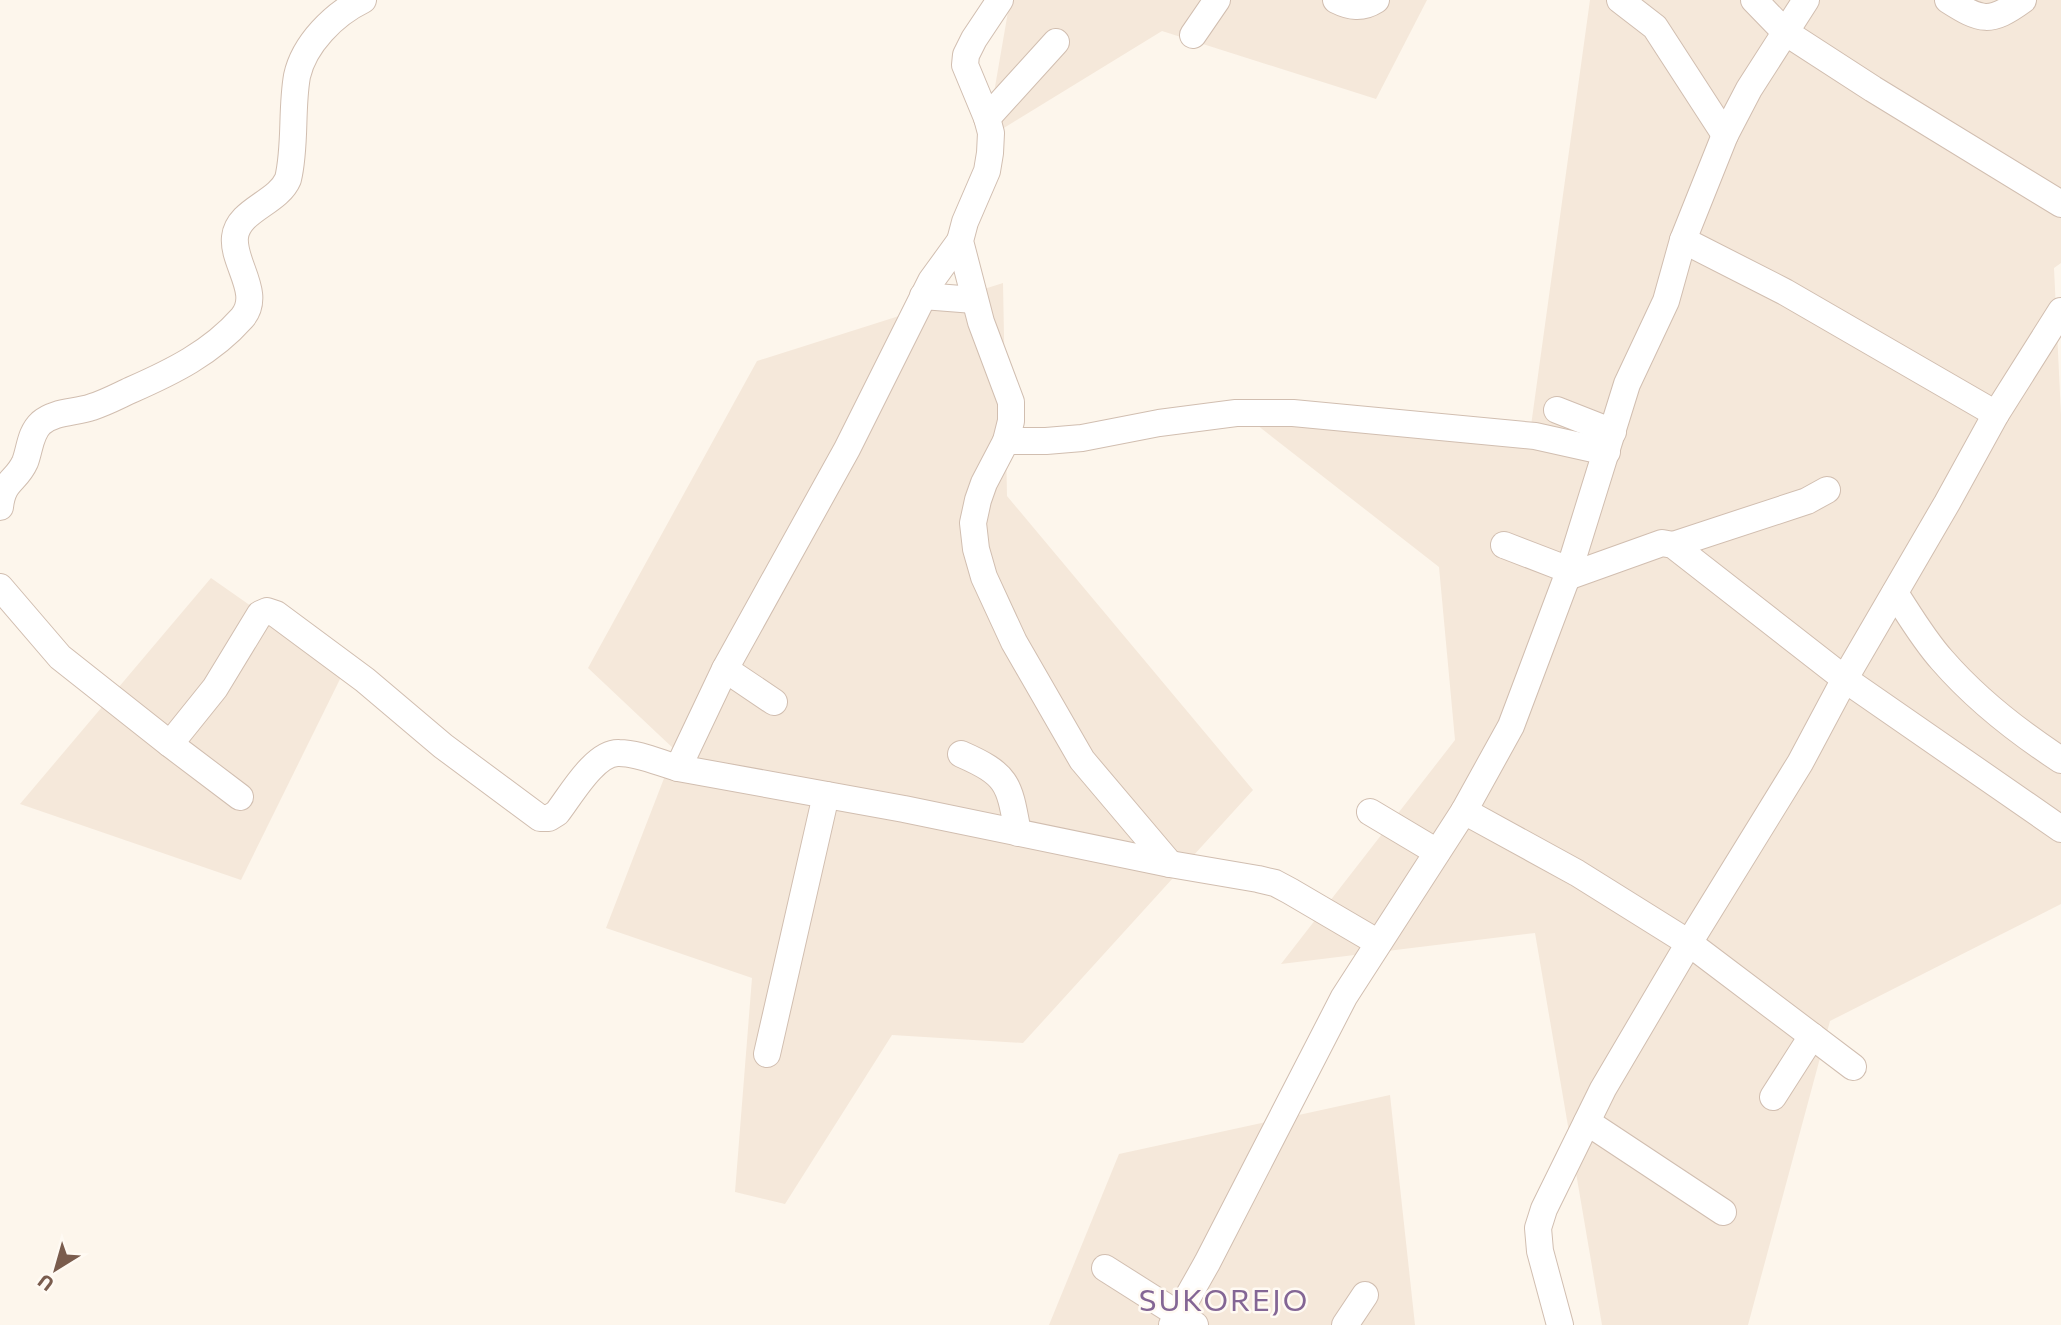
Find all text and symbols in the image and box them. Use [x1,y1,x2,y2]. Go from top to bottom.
north arrow [21,1234,91,1304]
text: U [33,1270,58,1296]
district label: SUKOREJO [1139,1280,1309,1317]

